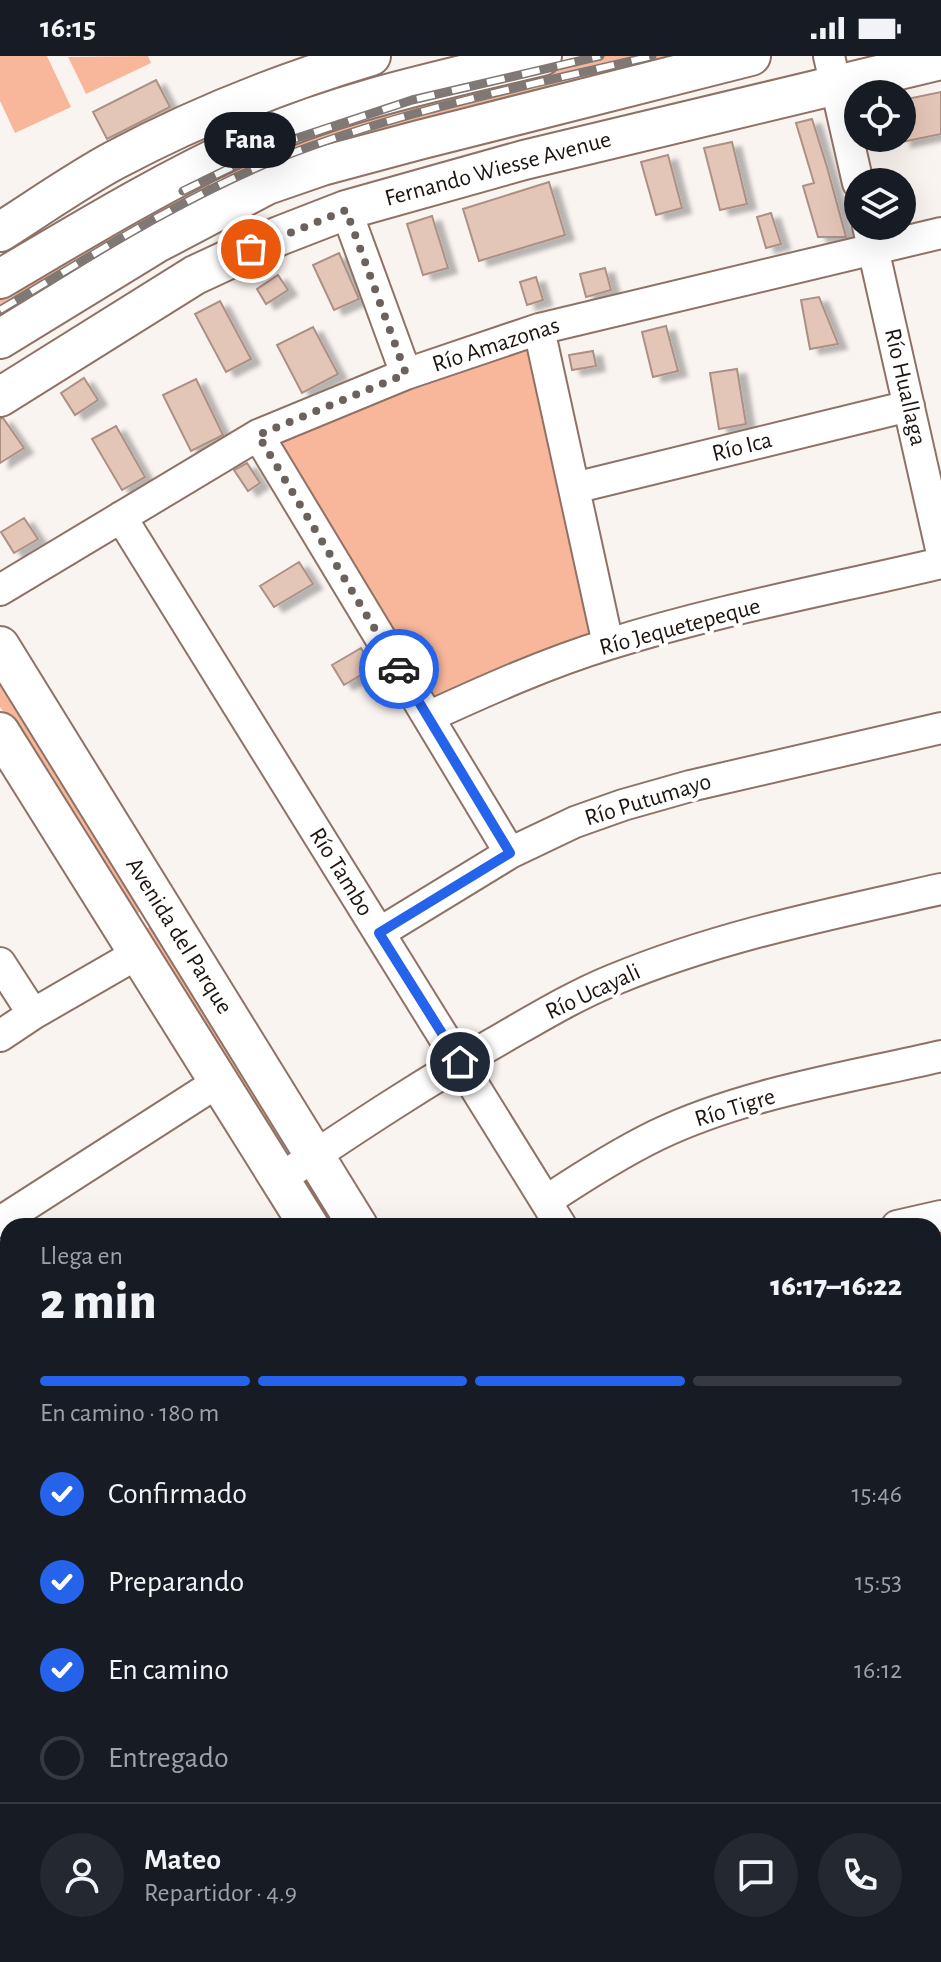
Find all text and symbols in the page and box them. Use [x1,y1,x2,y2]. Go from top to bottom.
text: 16:15 [40,13,96,43]
map controls [844,80,916,240]
button: locate [844,80,916,152]
callout: Fana [205,113,297,169]
text: Fana [225,127,275,153]
street label: Fernando Wiesse Avenue [382,127,614,211]
button: layers [844,168,916,240]
pin [217,215,285,283]
icon: bag [229,227,273,271]
street label: Río Amazonas [429,313,563,377]
street label: Río Huallaga [880,326,930,448]
street label: Río Ica [710,428,774,466]
street label: Río Jequetepeque [597,594,763,660]
courier [359,629,439,709]
icon: car [377,647,421,691]
street label: Río Putumayo [582,769,714,831]
street label: Río Tambo [305,824,377,920]
street label: Avenida del Parque [121,854,237,1018]
street label: Río Ucayali [542,960,644,1024]
pin [426,1028,494,1096]
icon: home [438,1040,482,1084]
street label: Río Tigre [692,1084,778,1132]
text: Llega en [40,1243,123,1269]
text: 16:17–16:22 [770,1271,902,1301]
text: 2 min [40,1276,156,1328]
text: En camino · 180 m [40,1400,219,1426]
icon: check [40,1472,84,1516]
text: Confirmado [108,1479,247,1509]
text: 15:46 [852,1481,902,1507]
icon: check [40,1560,84,1604]
text: Preparando [108,1567,244,1597]
text: 15:53 [855,1569,902,1595]
icon: check [40,1648,84,1692]
text: En camino [108,1655,229,1685]
text: 16:12 [854,1657,902,1683]
text: Entregado [108,1743,229,1773]
button: person [40,1833,124,1917]
button: chat [714,1833,798,1917]
button: phone [818,1833,902,1917]
text: Mateo [144,1845,221,1875]
text: Repartidor · 4.9 [144,1880,297,1906]

